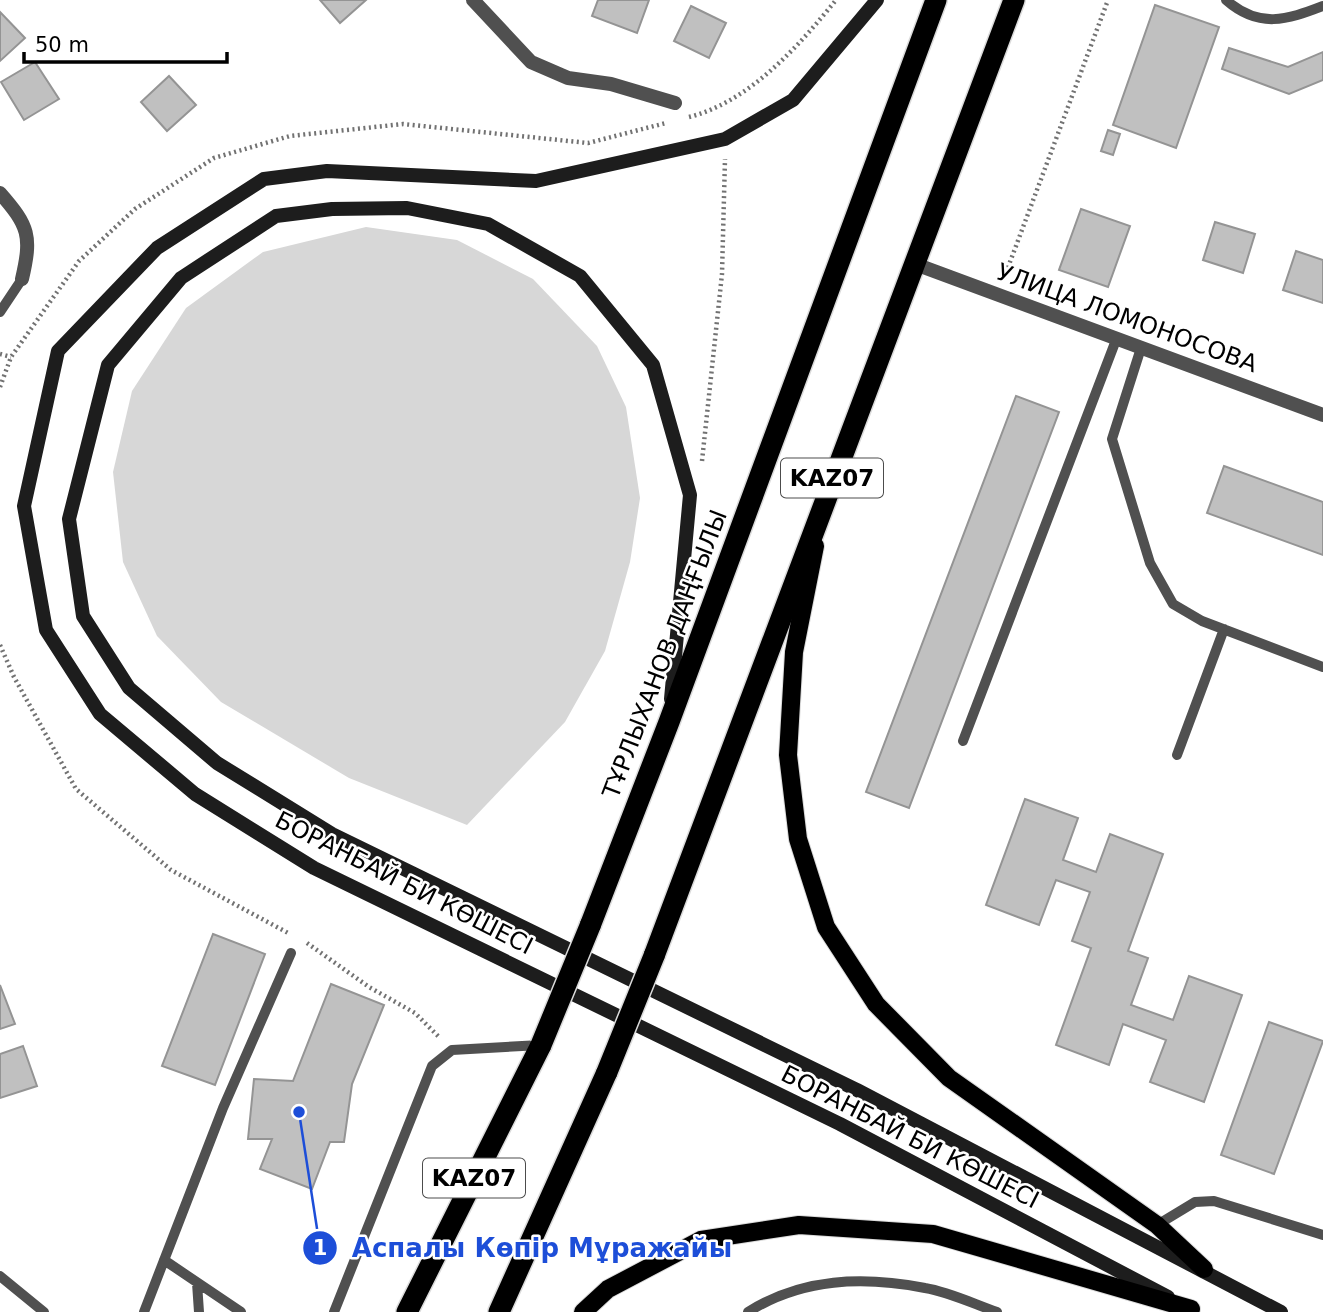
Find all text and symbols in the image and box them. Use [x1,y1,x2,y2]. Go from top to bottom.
scale bar [24,21,228,65]
text: 50 m [35,33,89,57]
street label: УЛИЦА ЛОМОНОСОВА [993,258,1262,378]
road number: KAZ07 [781,458,883,498]
street label: ТҰРЛЫХАНОВ ДАҢҒЫЛЫ [597,506,733,803]
street label: БОРАНБАЙ БИ КӨШЕСІ [270,805,538,960]
street label: БОРАНБАЙ БИ КӨШЕСІ [776,1059,1044,1214]
road number: KAZ07 [423,1158,525,1198]
callout: Аспалы Көпір Мұражайы [303,1225,746,1272]
text: Аспалы Көпір Мұражайы [352,1233,732,1263]
text: 1 [313,1236,327,1260]

